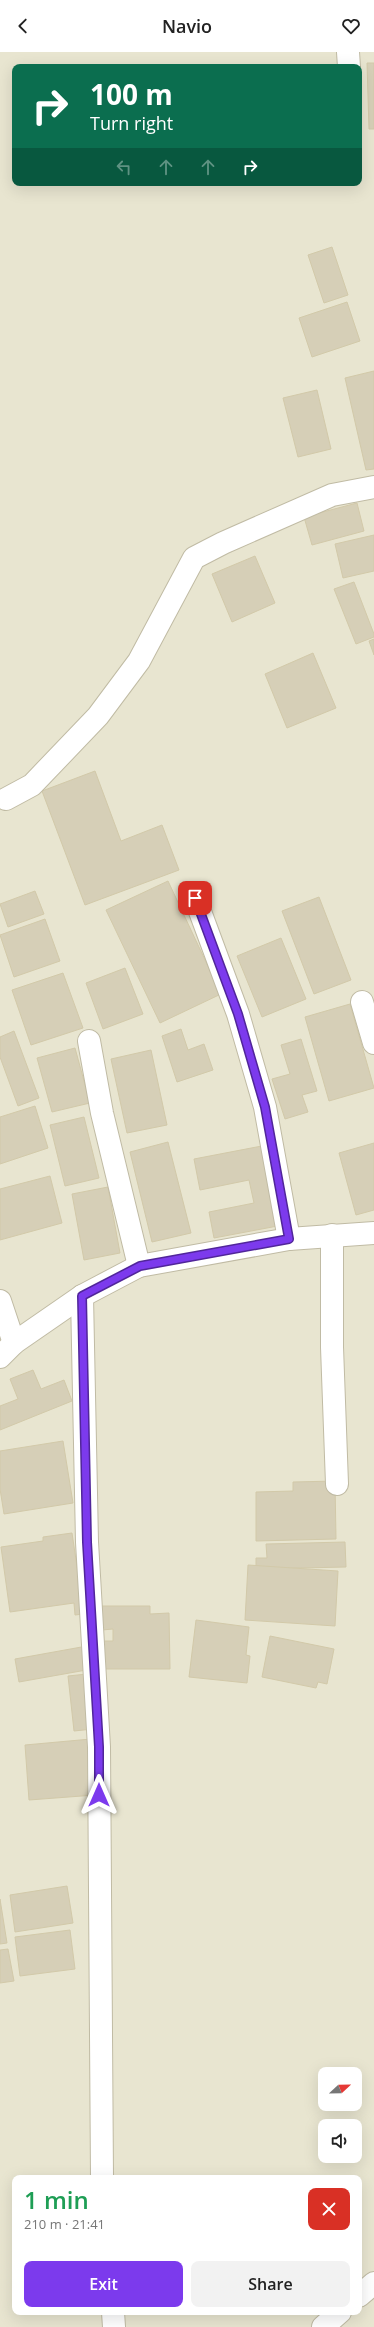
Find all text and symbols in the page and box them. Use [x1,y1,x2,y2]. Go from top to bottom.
text: Navio [162,14,212,38]
icon: back [12,15,34,37]
icon: heart [340,15,362,37]
text: 100 m [90,75,173,113]
icon: right [24,80,76,132]
text: Turn right [90,111,173,135]
icon: left [113,156,135,178]
icon: ahead [155,156,177,178]
icon: ahead [197,156,219,178]
icon: right [239,156,261,178]
pin [178,881,212,915]
icon: arrive [184,887,206,909]
position arrow [78,1774,120,1816]
north arrow [318,2067,362,2111]
map controls [318,2067,362,2163]
button: sound [318,2119,362,2163]
text: 1 min [24,2183,89,2216]
button: close [308,2188,350,2230]
text: 210 m · 21:41 [24,2215,105,2233]
button: Exit [24,2261,183,2307]
button: Share [191,2261,350,2307]

